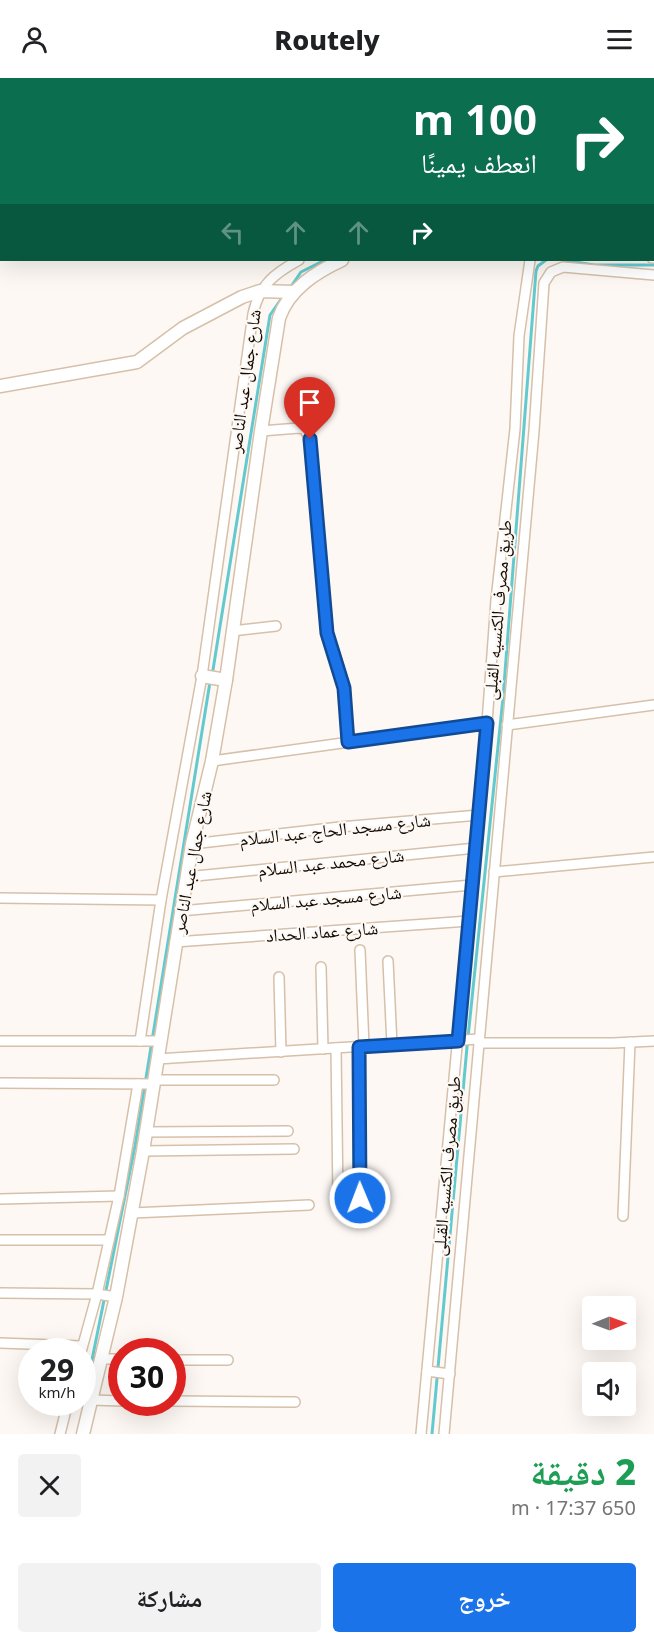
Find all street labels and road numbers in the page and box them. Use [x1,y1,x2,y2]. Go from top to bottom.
street label: شارع جمال عبد الناصر [222,308,266,455]
street label: طريق مصرف الكنسيه القبلى [477,519,517,701]
street label: شارع جمال عبد الناصر [165,789,217,936]
street label: شارع مسجد الحاج عبد السلام [238,807,432,852]
street label: شارع محمد عبد السلام [257,842,406,883]
street label: شارع مسجد عبد السلام [249,879,403,918]
street label: شارع عماد الحداد [265,915,379,947]
street label: طريق مصرف الكنسيه القبلى [426,1075,466,1257]

